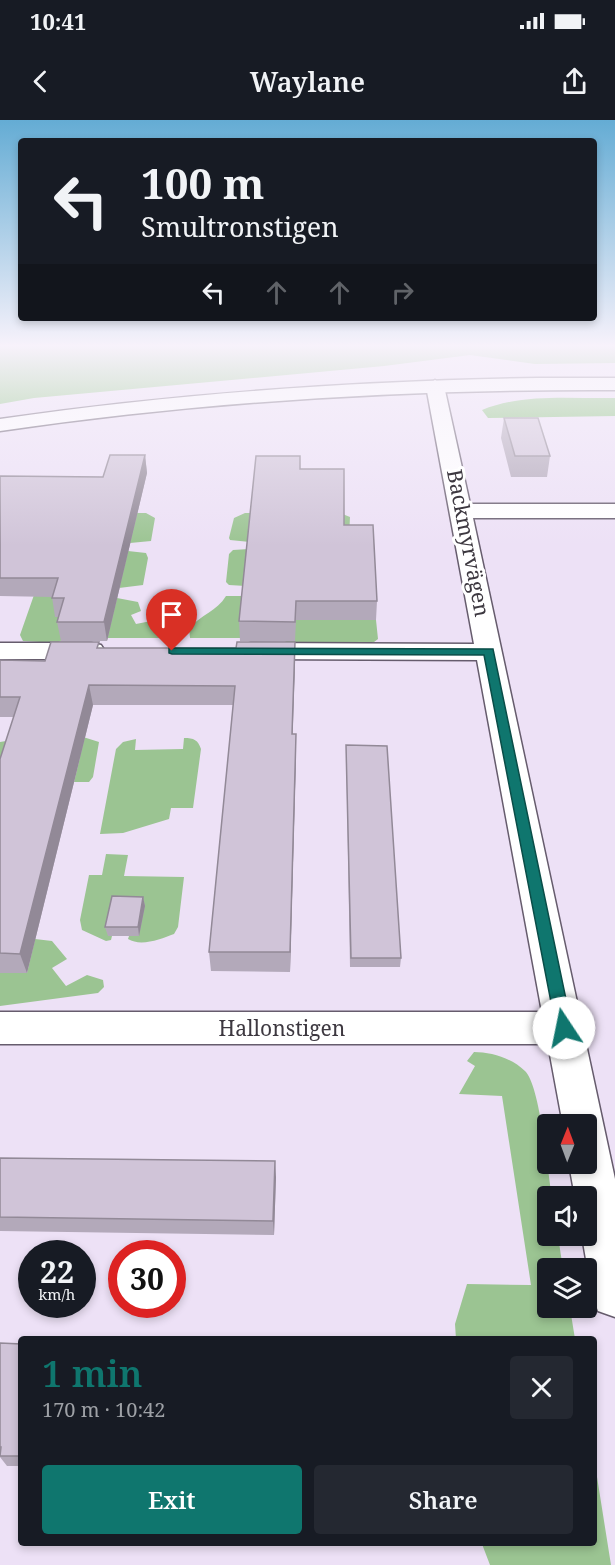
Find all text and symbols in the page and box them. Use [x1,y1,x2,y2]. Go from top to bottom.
text: 10:41 [30,6,86,36]
text: Waylane [250,63,365,100]
icon: back [24,65,57,98]
icon: share [558,65,591,98]
text: 100 m [141,154,265,211]
icon: left [42,162,120,240]
text: Smultronstigen [141,208,339,245]
icon: left [197,276,230,309]
icon: ahead [260,276,293,309]
icon: ahead [323,276,356,309]
icon: right [386,276,419,309]
street label: Backmyrvägen [441,467,497,619]
pin [146,589,197,651]
icon: arrive [155,598,188,631]
position arrow [532,996,596,1060]
street label: Hallonstigen [219,1014,345,1042]
north arrow [537,1114,597,1174]
map controls [537,1114,597,1318]
button: sound [537,1186,597,1246]
speed limit sign: 30 [108,1240,186,1318]
text: 22 [40,1251,74,1292]
button: layers [537,1258,597,1318]
text: km/h [39,1284,75,1304]
text: 1 min [42,1349,143,1398]
button: close [510,1356,573,1419]
text: 170 m · 10:42 [42,1396,165,1423]
button: Exit [42,1465,302,1534]
button: Share [314,1465,573,1534]

